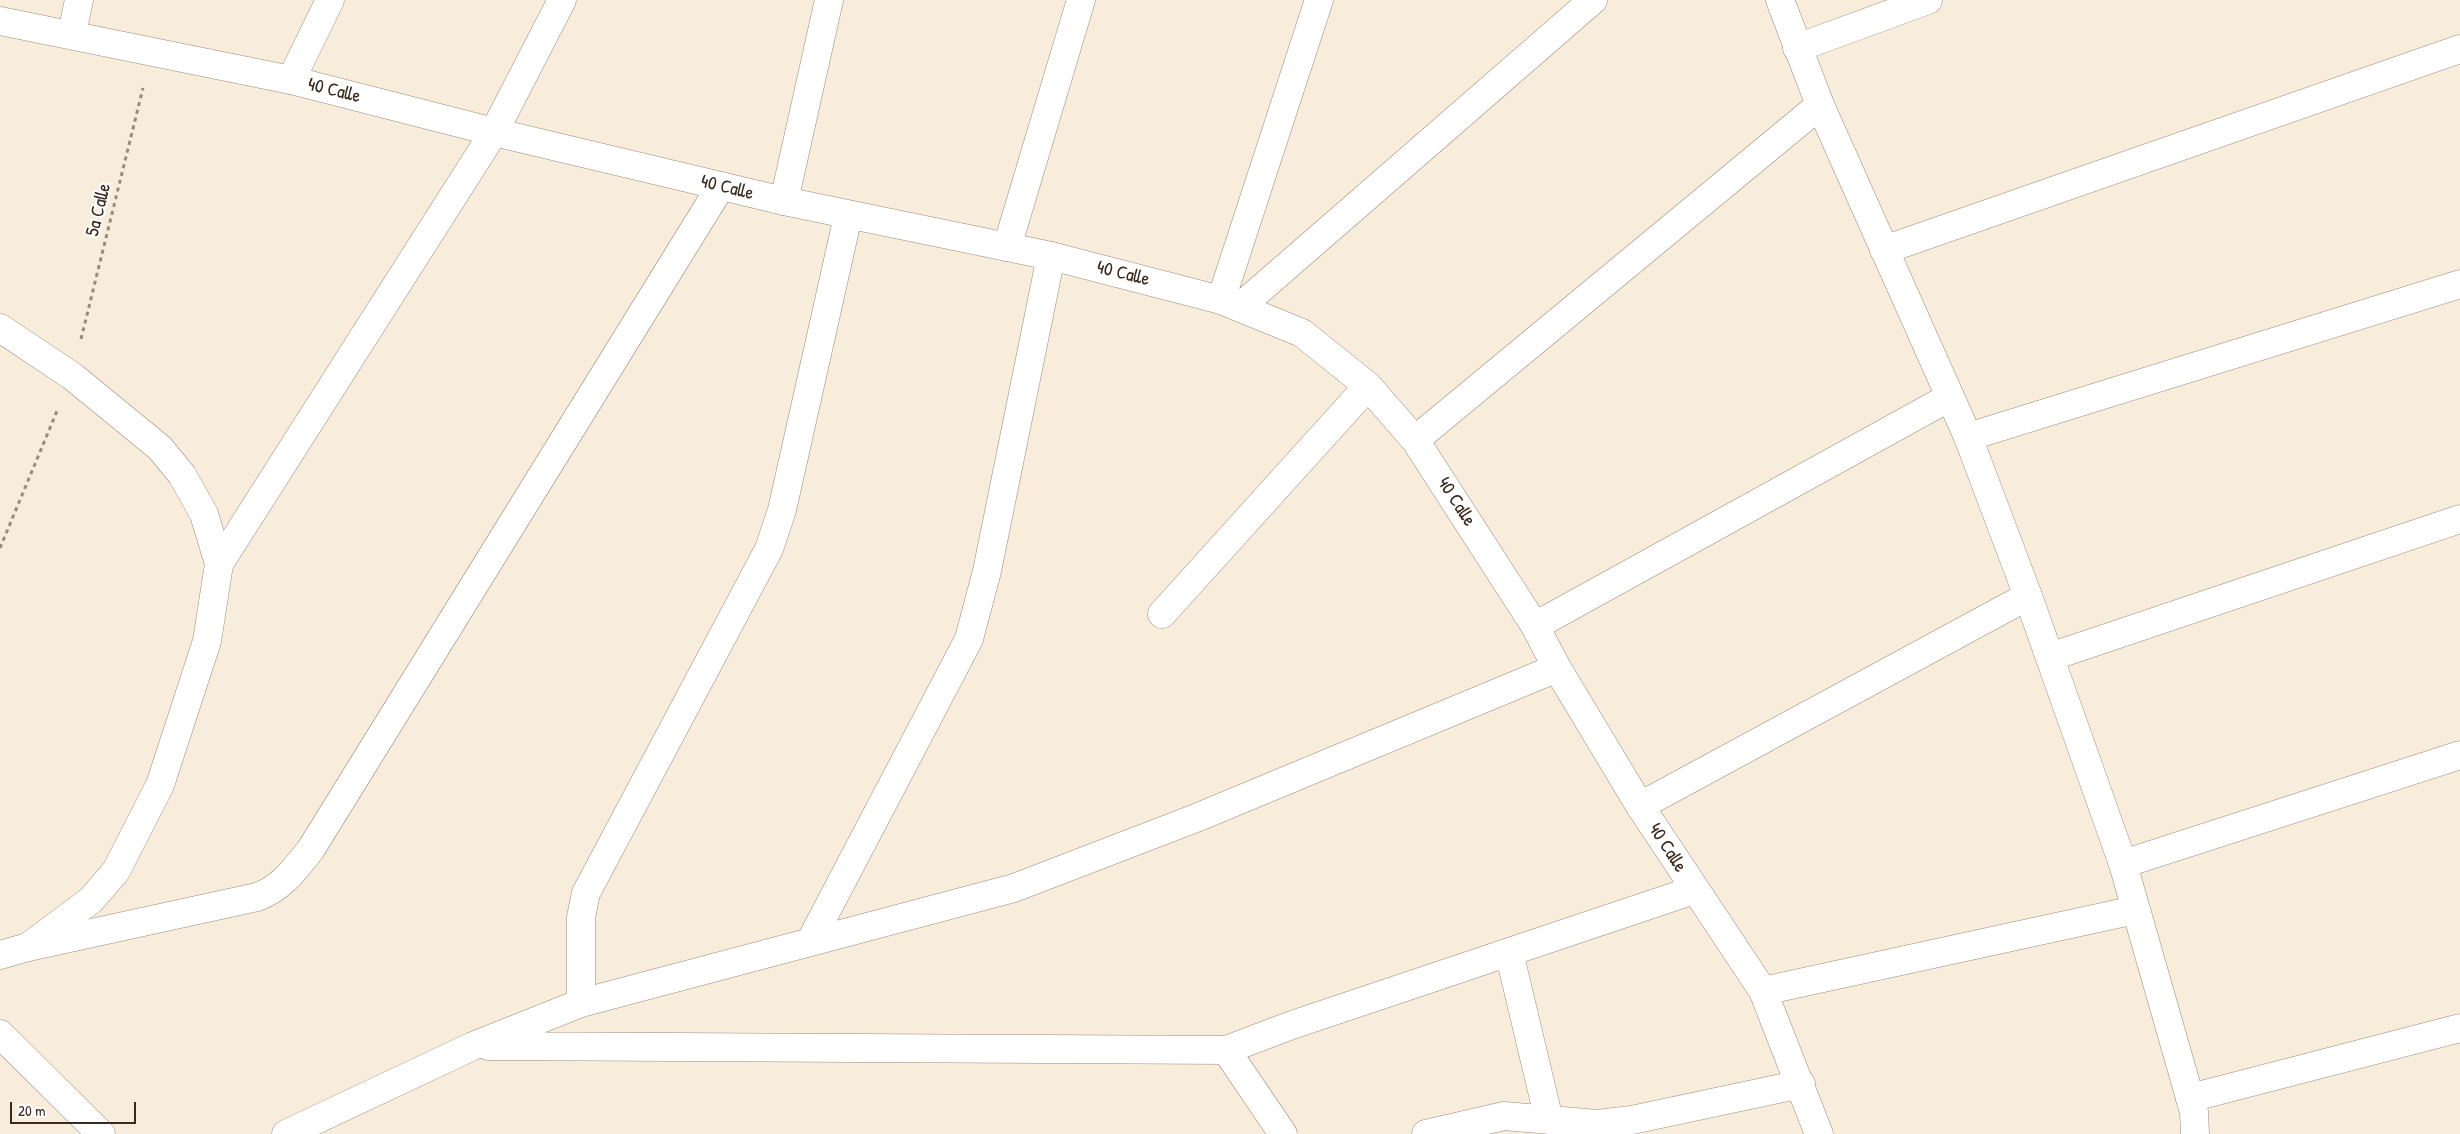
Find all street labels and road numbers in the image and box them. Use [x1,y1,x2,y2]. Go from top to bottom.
street label: 40 Calle [305,73,363,109]
street label: 40 Calle [698,170,756,206]
street label: 5a Calle [81,181,117,239]
street label: 40 Calle [1094,256,1152,292]
street label: 40 Calle [1432,473,1480,531]
street label: 40 Calle [1643,819,1691,877]

